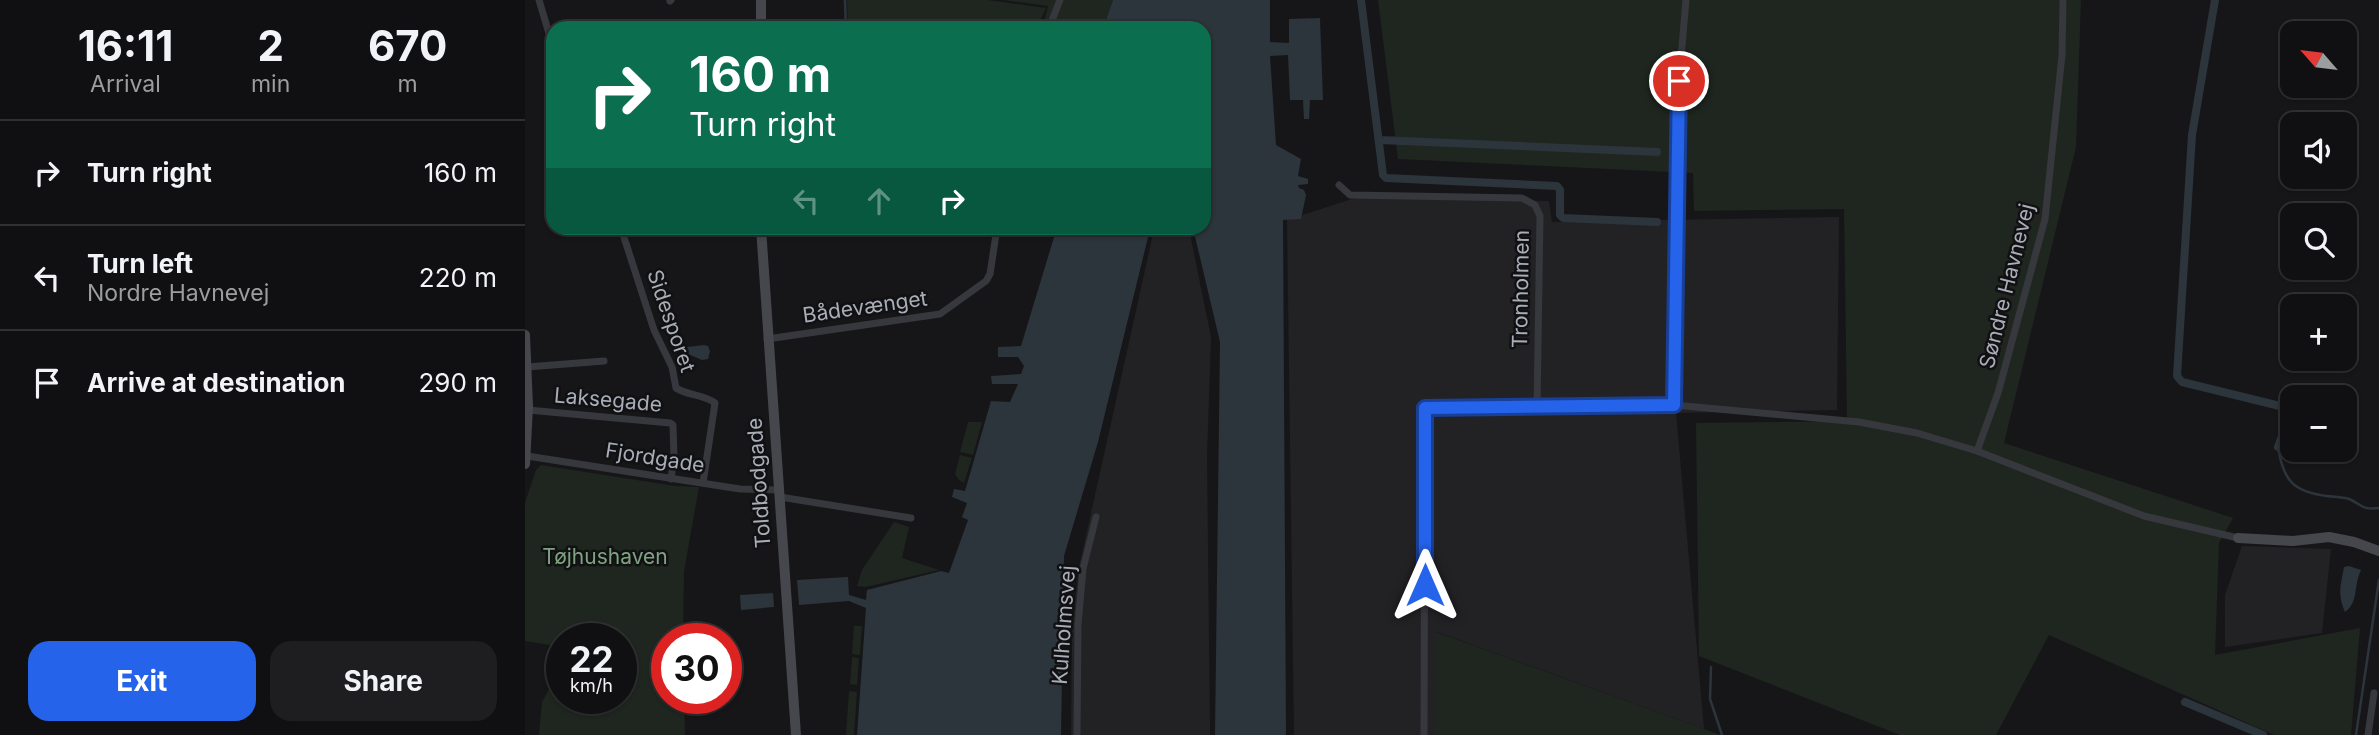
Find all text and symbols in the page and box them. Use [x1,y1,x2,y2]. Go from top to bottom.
text: 16:11 [78,20,173,71]
text: 2 [257,20,284,71]
text: 670 [368,20,447,71]
north arrow [2280,21,2357,98]
map controls [2280,21,2357,462]
text: 160 m [689,45,831,104]
icon: right [574,49,665,140]
pin [1649,51,1709,111]
icon: arrive [1660,62,1698,100]
text: Arrival [90,70,161,98]
text: min [251,70,290,98]
text: m [398,70,418,98]
text: Turn right [689,105,836,144]
button: sound [2280,112,2357,189]
icon: right [28,154,66,192]
text: Turn right [87,157,212,188]
text: 160 m [424,157,497,188]
icon: left [787,182,825,220]
icon: ahead [860,182,898,220]
icon: right [933,182,971,220]
street label: Søndre Havnevej [1974,201,2039,371]
button: search [2280,203,2357,280]
street label: Tronholmen [1507,230,1534,348]
text: Turn left [87,248,193,279]
icon: left [28,259,66,297]
text: 220 m [419,262,497,293]
street label: Sidesporet [642,266,701,376]
text: Nordre Havnevej [87,279,269,307]
street label: Bådevænget [801,285,929,328]
button: + [2280,294,2357,371]
icon: arrive [28,364,66,402]
text: Arrive at destination [87,367,346,398]
text: 290 m [419,367,497,398]
street label: Laksegade [553,382,663,417]
button: − [2280,385,2357,462]
street label: Toldbodgade [741,417,776,549]
street label: Fjordgade [604,437,707,478]
park label: Tøjhushaven [542,544,668,569]
position arrow [1388,548,1462,622]
street label: Kulholmsvej [1047,565,1080,685]
speed limit sign: 30 [651,623,742,714]
text: 22 [569,638,614,680]
button: Exit [28,641,256,721]
button: Share [270,641,497,721]
text: km/h [570,675,613,696]

